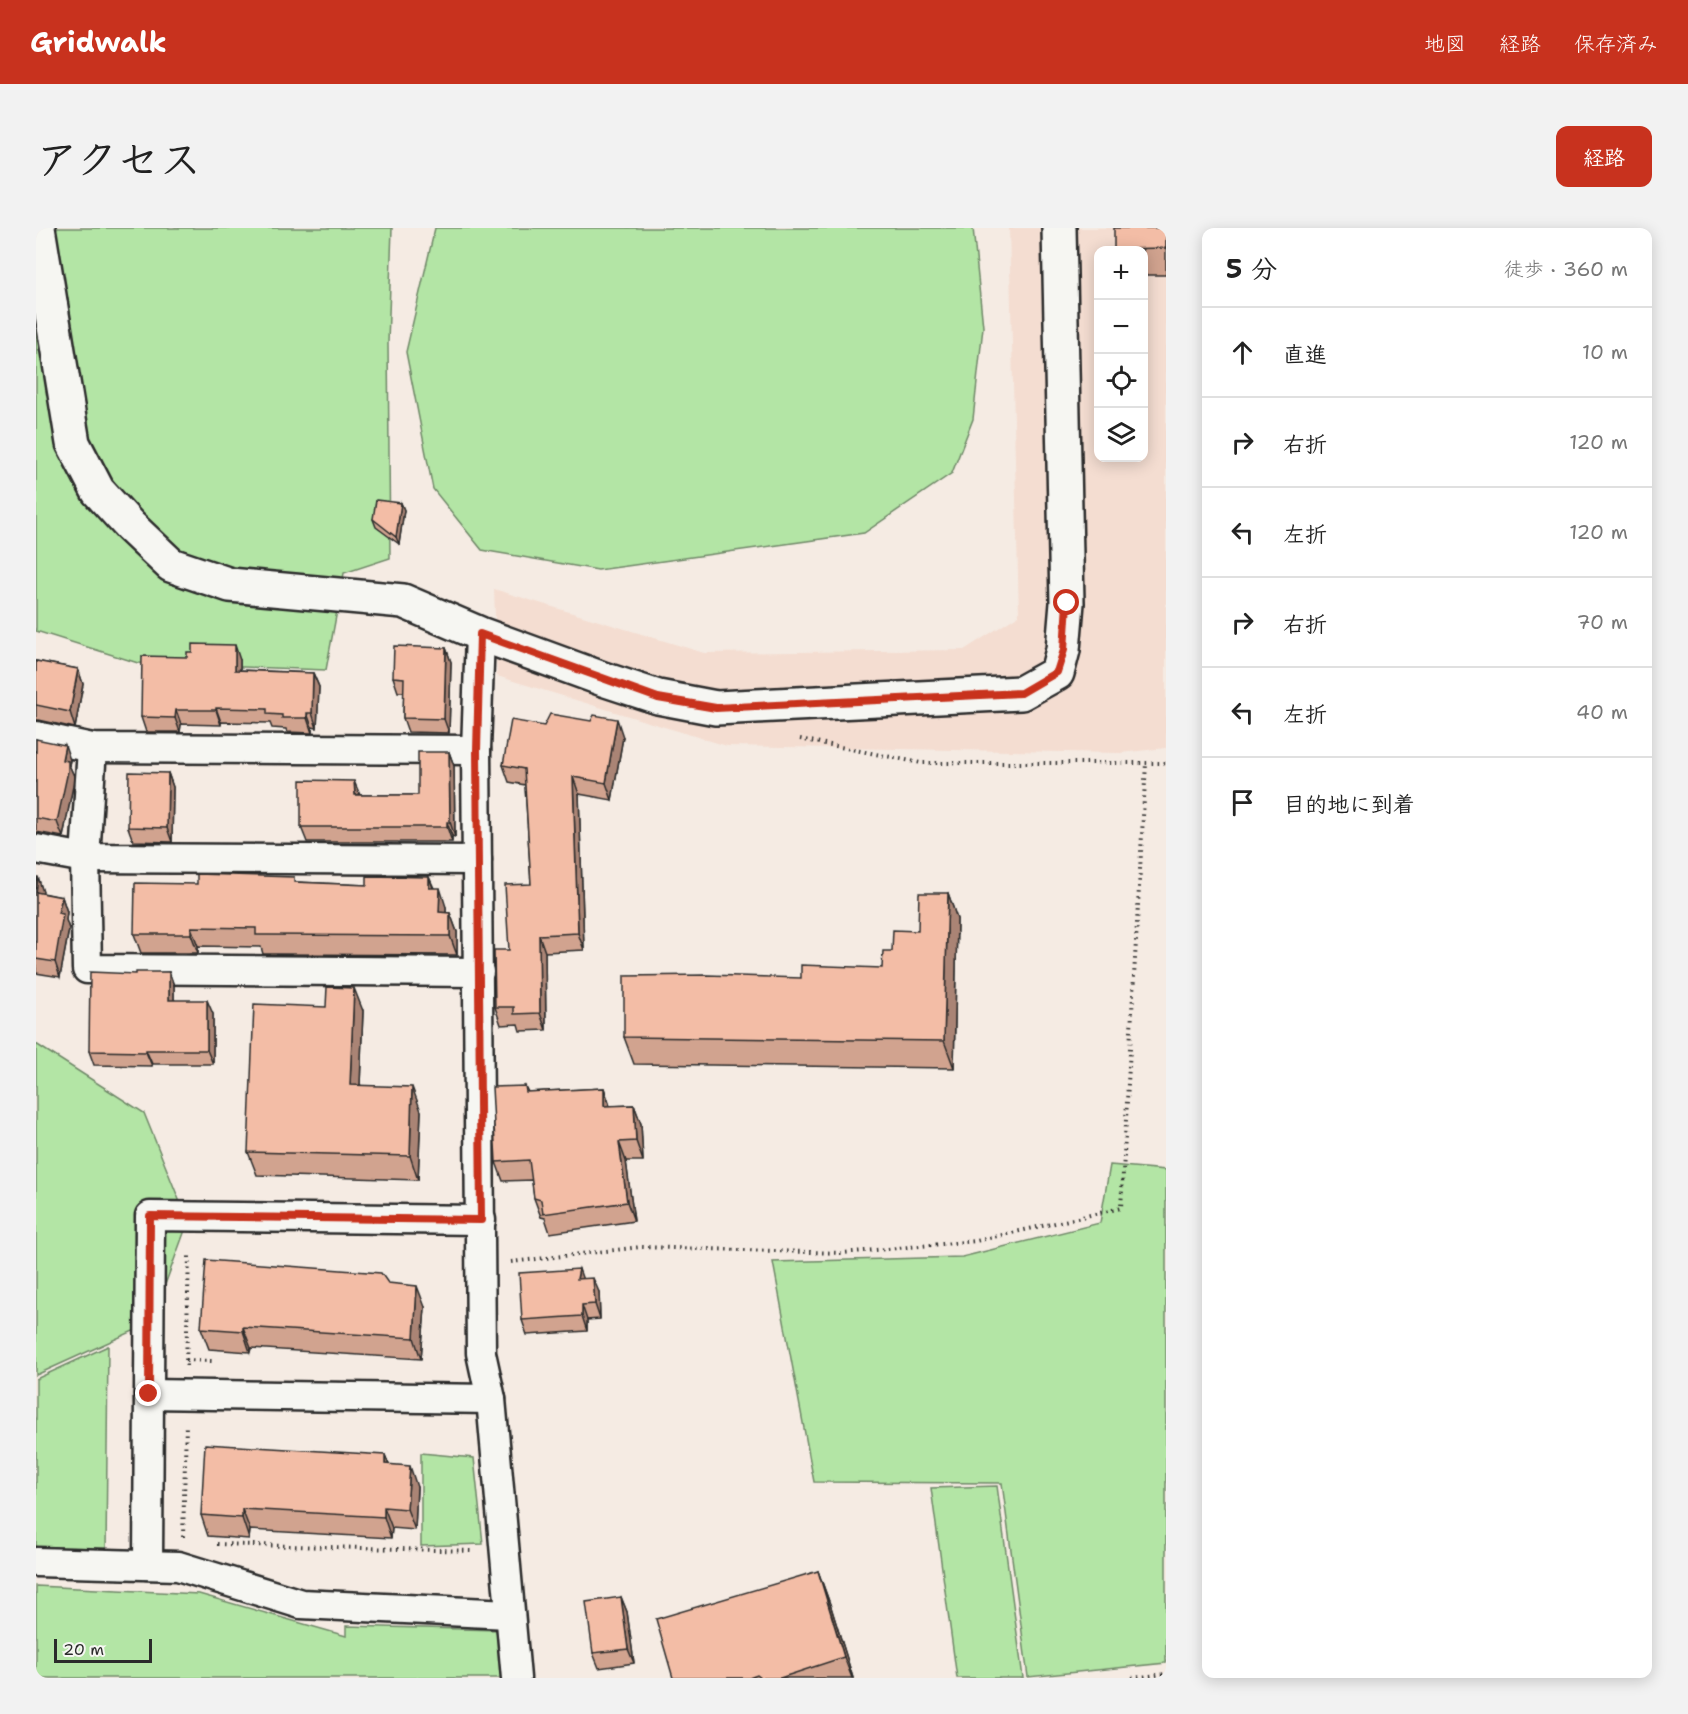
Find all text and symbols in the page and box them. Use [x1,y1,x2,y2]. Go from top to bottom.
text: Gridwalk [30,23,167,61]
text: 地図 [1424,30,1466,58]
text: 経路 [1499,30,1541,58]
text: 保存済み [1574,30,1658,58]
button: 経路 [1556,126,1652,187]
text: アクセス [36,131,201,187]
map controls [1094,246,1148,462]
button: + [1094,246,1148,300]
text: 5 分 [1226,251,1277,286]
text: 徒歩 · 360 m [1504,256,1628,282]
button: − [1094,300,1148,354]
icon: ahead [1226,336,1259,369]
text: 10 m [1582,339,1628,365]
text: 直進 [1283,340,1327,369]
button: locate [1094,354,1148,408]
button: layers [1094,408,1148,462]
icon: right [1226,426,1259,459]
text: 120 m [1569,429,1628,455]
text: 右折 [1283,430,1327,459]
icon: left [1226,516,1259,549]
text: 120 m [1569,519,1628,545]
text: 左折 [1283,520,1327,549]
route start [1053,589,1079,615]
icon: right [1226,606,1259,639]
text: 70 m [1576,609,1628,635]
text: 右折 [1283,610,1327,639]
icon: left [1226,696,1259,729]
text: 40 m [1576,699,1628,725]
text: 左折 [1283,700,1327,729]
icon: arrive [1226,786,1259,819]
text: 目的地に到着 [1283,790,1415,819]
route end [135,1380,161,1406]
scale bar [54,1636,152,1664]
text: 20 m [63,1639,104,1660]

